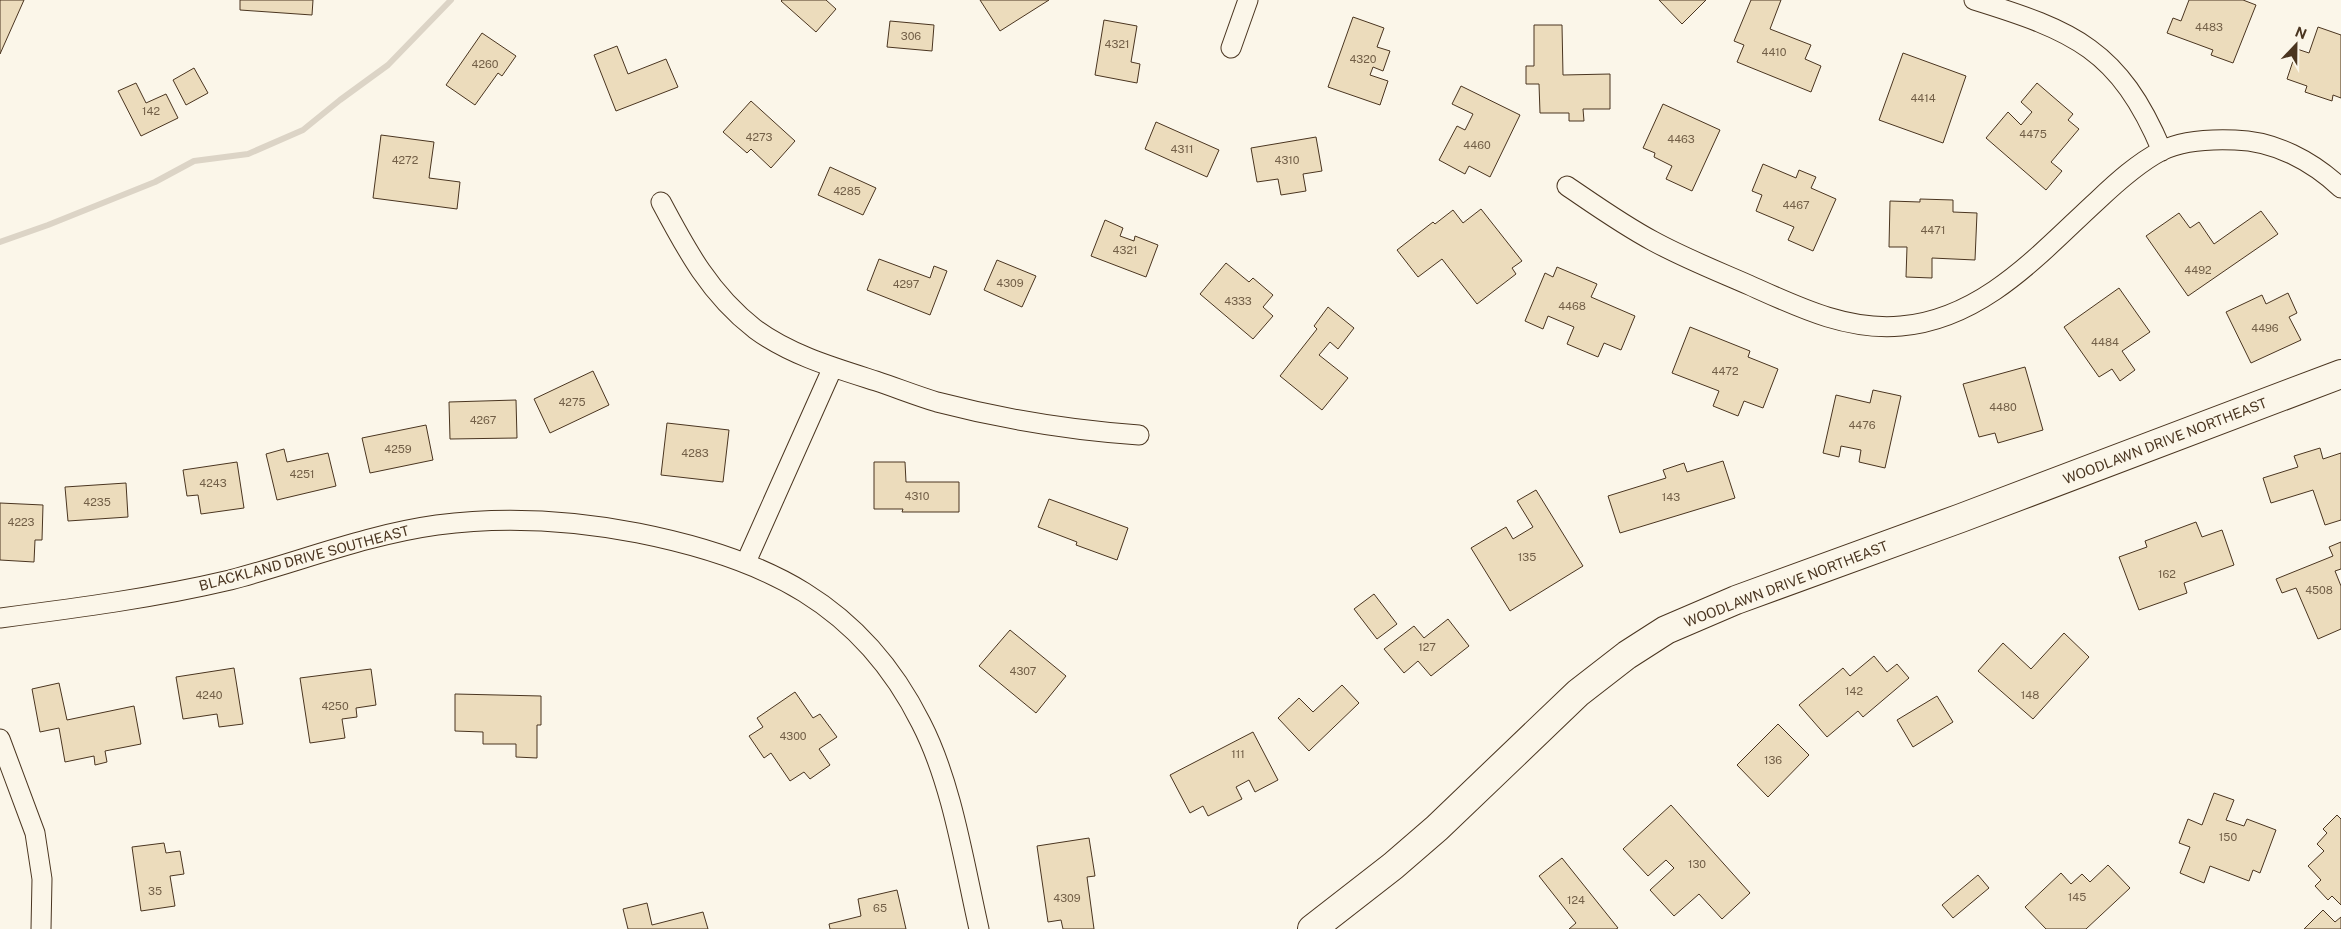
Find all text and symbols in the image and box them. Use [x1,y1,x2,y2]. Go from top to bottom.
north arrow [2271,20,2321,70]
house number: 4483 [2195,21,2223,33]
text: N [2293,23,2309,42]
house number: 306 [901,30,921,42]
house number: 4321 [1105,38,1129,50]
house number: 4410 [1761,46,1787,58]
house number: 4320 [1349,53,1377,65]
house number: 4260 [472,58,499,70]
house number: 4414 [1910,92,1936,104]
house number: 142 [142,105,160,117]
house number: 4475 [2019,128,2047,140]
house number: 4273 [746,131,772,143]
house number: 4463 [1667,133,1695,145]
house number: 4460 [1463,139,1491,151]
house number: 4311 [1171,143,1193,155]
house number: 4272 [392,154,419,166]
house number: 4310 [1274,154,1300,166]
house number: 4285 [833,185,861,197]
house number: 4467 [1782,199,1810,211]
house number: 4471 [1920,224,1946,236]
house number: 4321 [1113,244,1137,256]
house number: 4492 [2184,264,2212,276]
house number: 4309 [996,277,1024,289]
house number: 4297 [893,278,920,290]
house number: 4333 [1224,295,1252,307]
house number: 4468 [1558,300,1586,312]
house number: 4496 [2251,322,2279,334]
house number: 4484 [2091,336,2119,348]
house number: 4472 [1711,365,1739,377]
street label: WOODLAWN DRIVE NORTHEAST [2061,395,2269,487]
house number: 4275 [558,396,586,408]
house number: 4480 [1989,401,2017,413]
house number: 4267 [470,414,497,426]
house number: 4476 [1848,419,1876,431]
house number: 4259 [384,443,412,455]
house number: 4283 [681,447,709,459]
house number: 4251 [290,468,315,480]
house number: 4243 [199,477,227,489]
house number: 4310 [904,490,930,502]
house number: 143 [1662,491,1680,503]
house number: 4235 [83,496,111,508]
house number: 4223 [8,516,35,528]
street label: BLACKLAND DRIVE SOUTHEAST [197,522,411,594]
street label: WOODLAWN DRIVE NORTHEAST [1682,538,1890,630]
house number: 135 [1518,551,1536,563]
house number: 162 [2158,568,2176,580]
house number: 4508 [2305,584,2333,596]
house number: 127 [1418,641,1436,653]
house number: 4307 [1010,665,1037,677]
house number: 142 [1845,685,1863,697]
house number: 4240 [195,689,223,701]
house number: 148 [2021,689,2039,701]
house number: 4250 [321,700,349,712]
house number: 4300 [779,730,807,742]
house number: 111 [1231,748,1245,760]
house number: 136 [1764,754,1782,766]
house number: 150 [2219,831,2237,843]
house number: 130 [1688,858,1706,870]
house number: 35 [148,885,162,897]
house number: 145 [2068,891,2086,903]
house number: 4309 [1053,892,1081,904]
house number: 124 [1567,894,1585,906]
house number: 65 [873,902,887,914]

